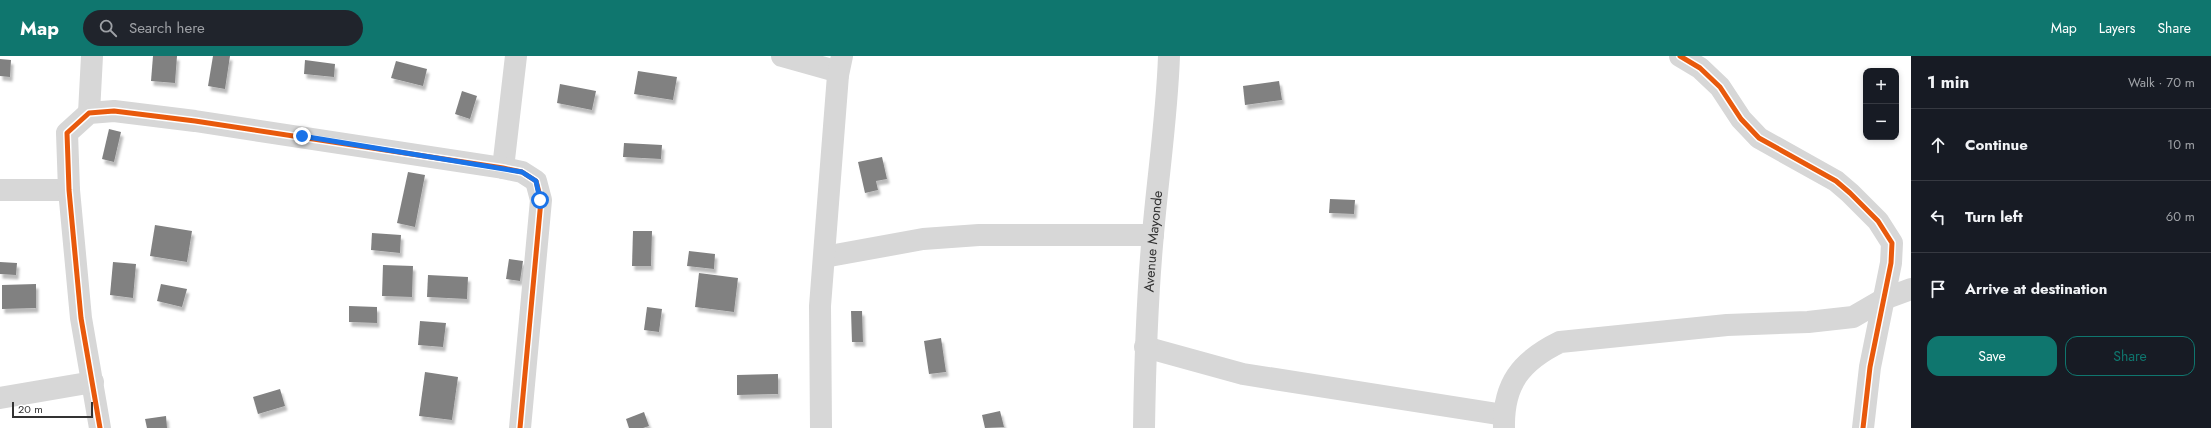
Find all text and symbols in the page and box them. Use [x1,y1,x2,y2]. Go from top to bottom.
search box [83,10,363,46]
text: Map [20,15,59,42]
icon: search [97,17,119,39]
text: Search here [129,17,205,39]
text: Map [2051,18,2077,38]
text: Layers [2099,18,2135,38]
text: Share [2157,18,2191,38]
map controls [1863,68,1899,140]
button: + [1863,68,1899,104]
text: 1 min [1927,70,1969,94]
text: Walk · 70 m [2128,73,2195,92]
button: − [1863,104,1899,140]
route end [293,127,311,145]
icon: ahead [1927,134,1949,156]
text: Continue [1965,134,2028,156]
text: 10 m [2167,135,2195,154]
street label: Avenue Mayonde [1139,189,1167,293]
route start [531,191,549,209]
icon: left [1927,206,1949,228]
text: Turn left [1965,206,2023,228]
text: 60 m [2166,207,2195,226]
icon: arrive [1927,278,1949,300]
text: Arrive at destination [1965,278,2107,300]
button: Save [1927,336,2057,376]
button: Share [2065,336,2195,376]
scale bar [12,400,93,419]
text: 20 m [18,401,43,417]

